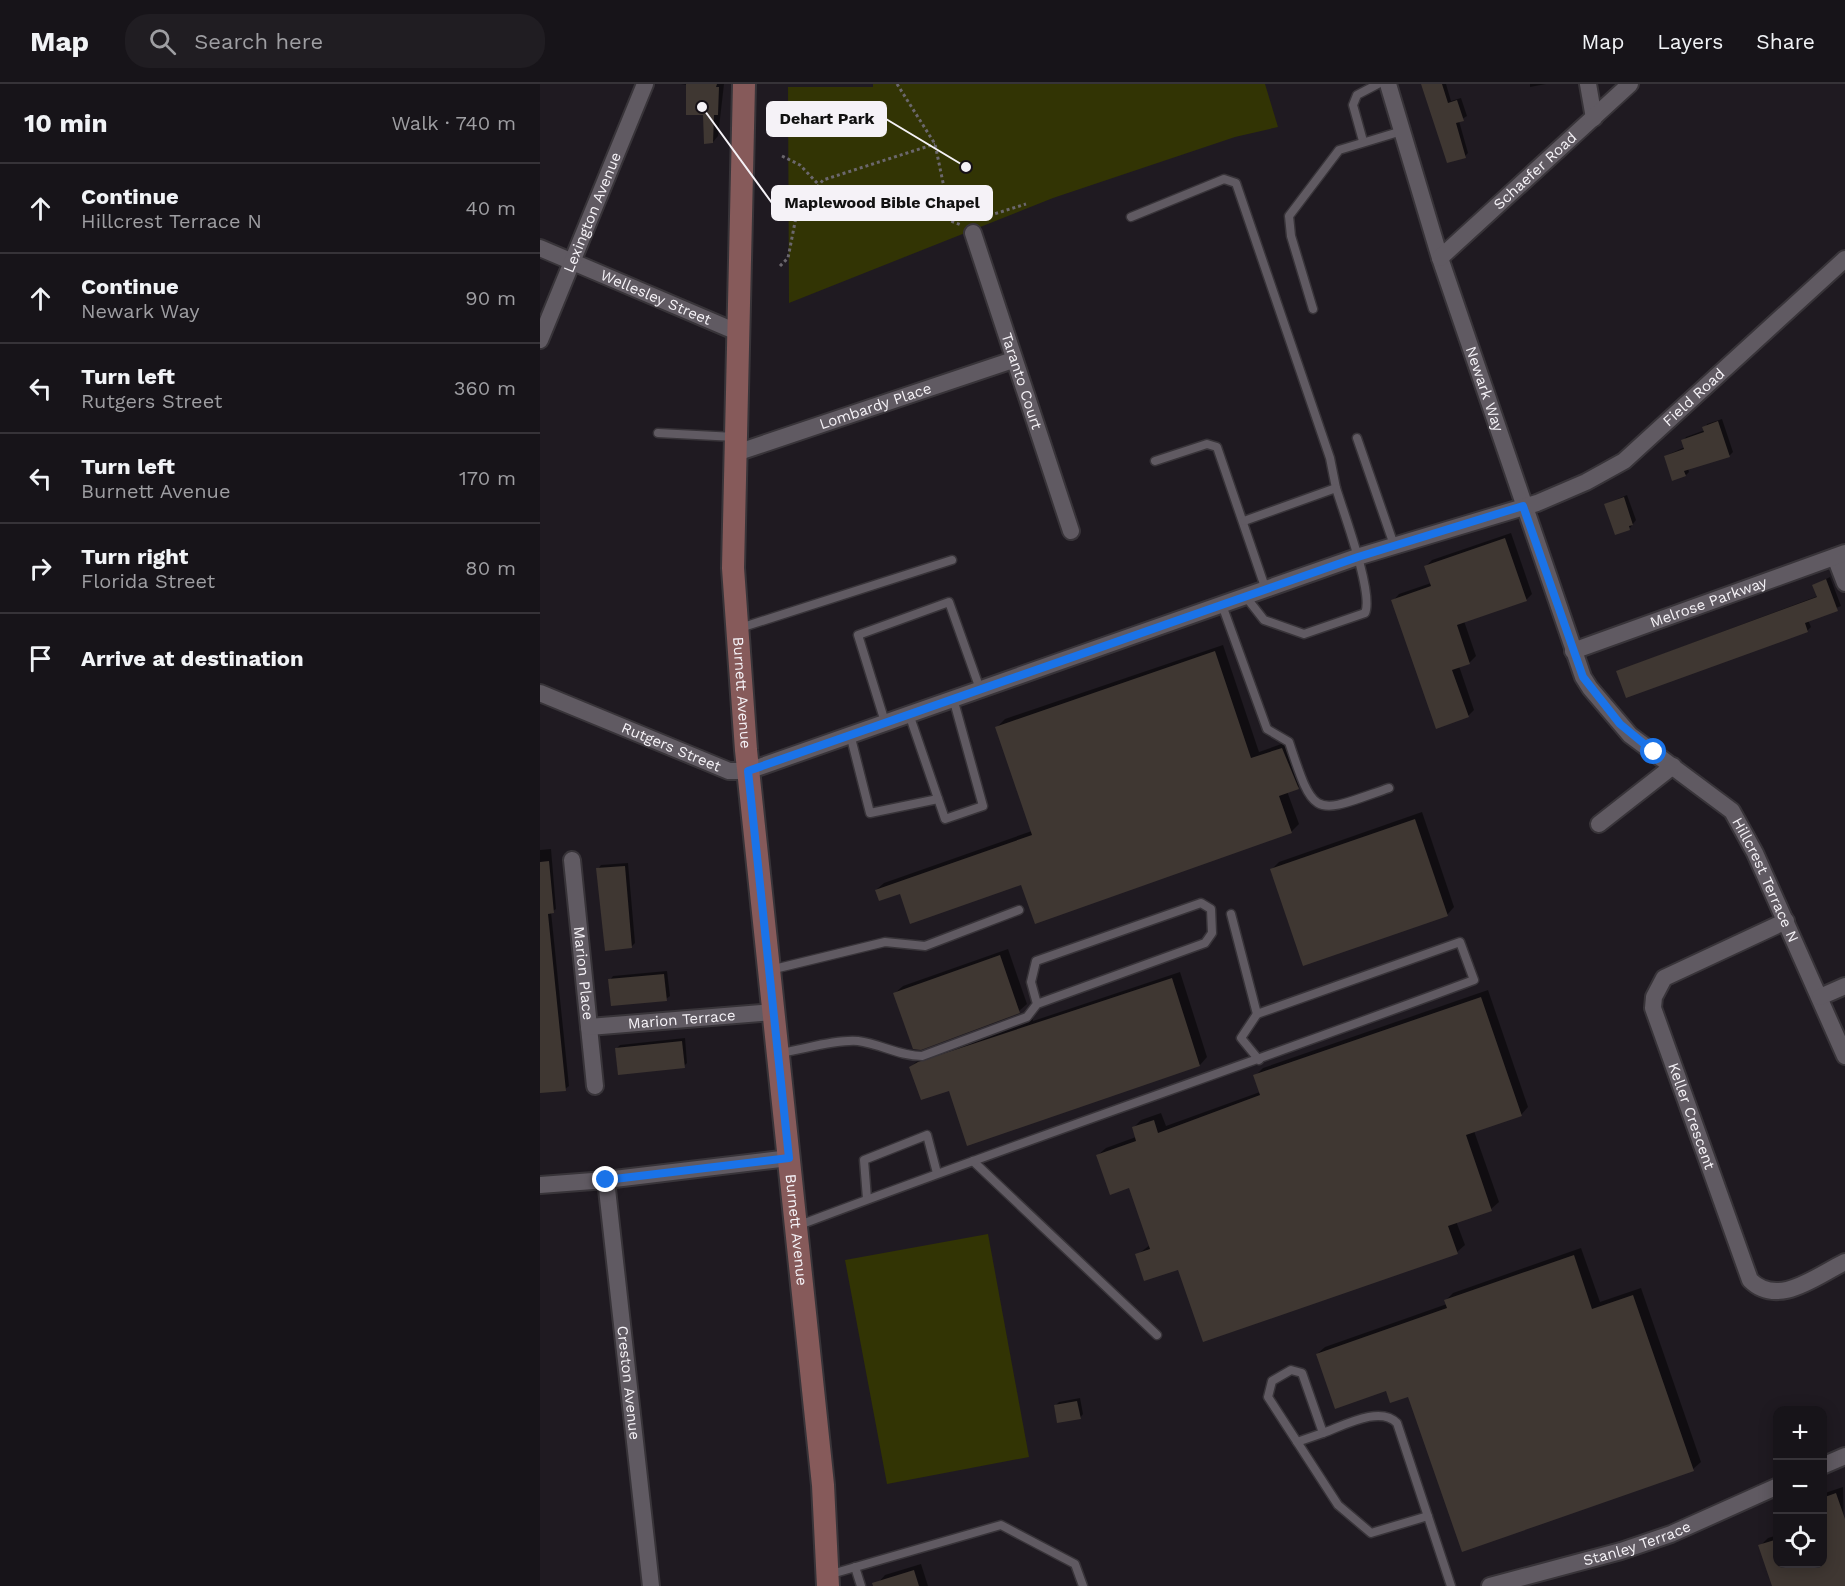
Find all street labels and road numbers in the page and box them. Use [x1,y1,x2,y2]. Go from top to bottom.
street label: Schaefer Road [1490,128,1580,213]
street label: Lexington Avenue [560,149,625,275]
street label: Wellesley Street [598,266,715,329]
street label: Taranto Court [997,331,1046,432]
street label: Newark Way [1462,344,1508,434]
street label: Field Road [1659,365,1728,430]
street label: Lombardy Place [817,379,934,433]
street label: Melrose Parkway [1648,573,1770,632]
street label: Burnett Avenue [729,636,755,749]
street label: Rutgers Street [619,719,724,776]
street label: Hillcrest Terrace N [1728,814,1802,945]
street label: Marion Place [570,926,597,1021]
street label: Marion Terrace [627,1006,736,1033]
street label: Keller Crescent [1664,1060,1719,1173]
street label: Burnett Avenue [781,1173,811,1286]
street label: Creston Avenue [613,1325,644,1441]
street label: Stanley Terrace [1581,1517,1694,1570]

